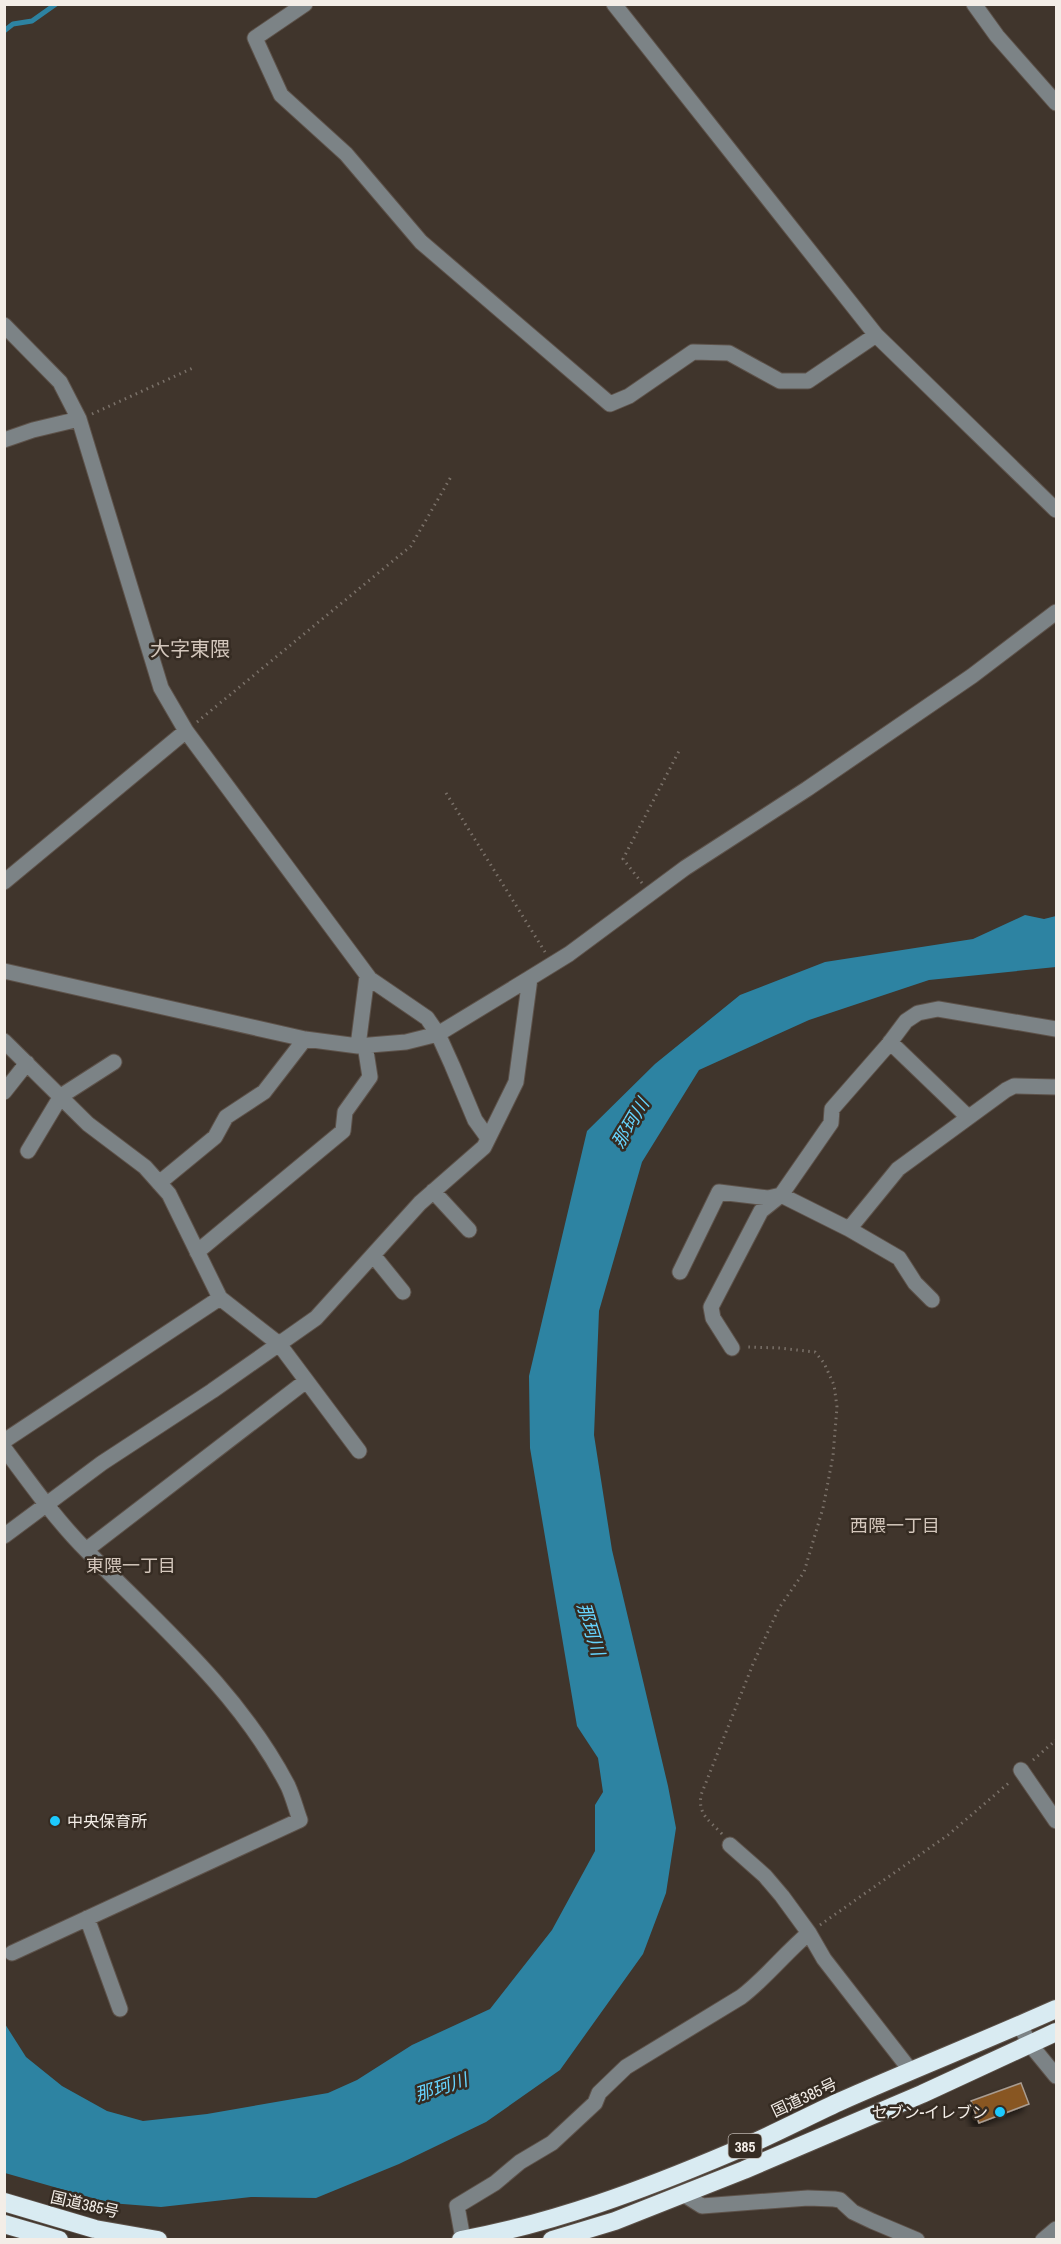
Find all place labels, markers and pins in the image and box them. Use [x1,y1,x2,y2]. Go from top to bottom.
place label: 中央保育所 [67,1810,147,1832]
marker: 中央保育所 [48,1814,62,1828]
place label: セブン-イレブン [872,2101,988,2123]
marker: セブン-イレブン [993,2105,1007,2119]

